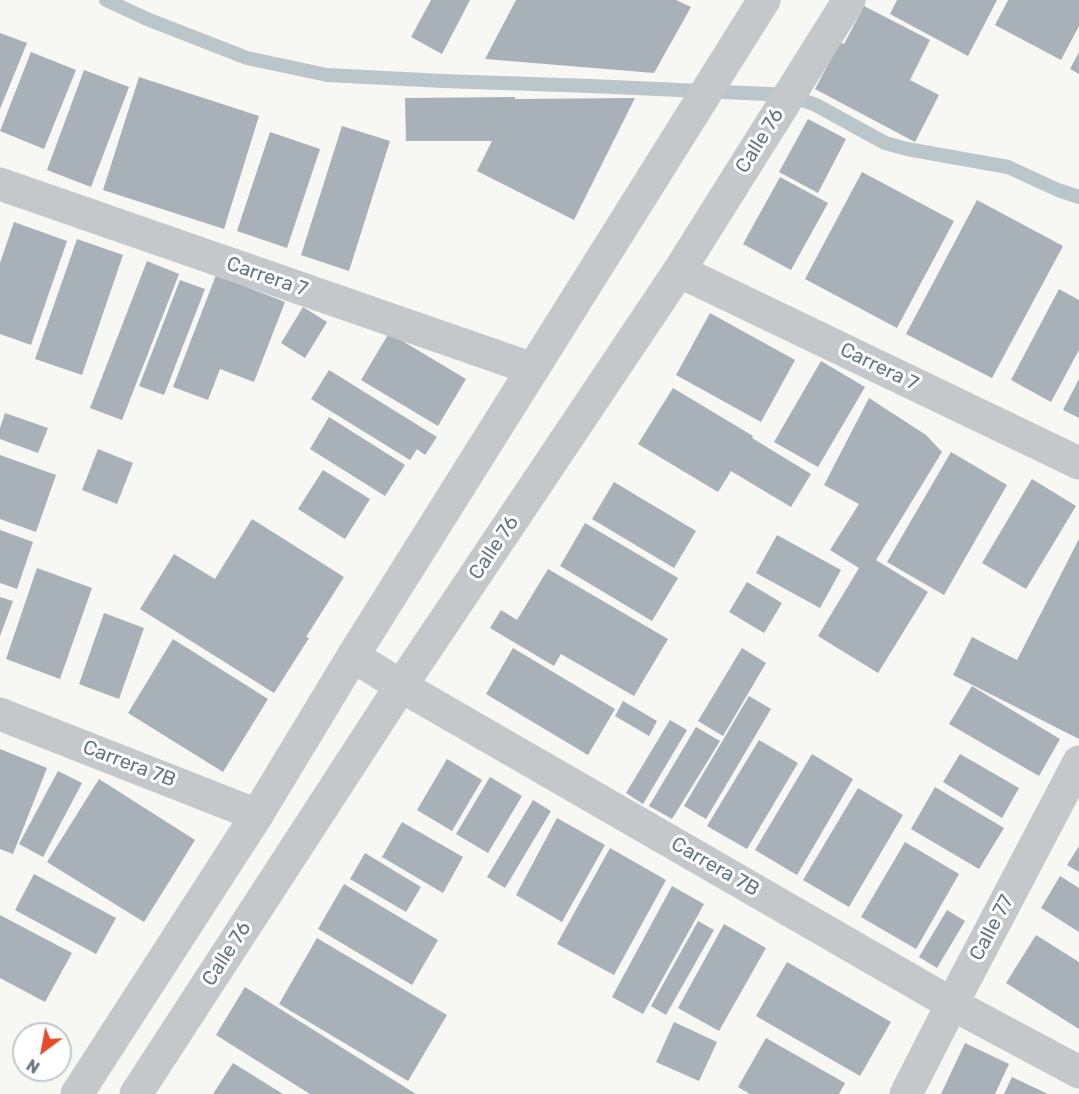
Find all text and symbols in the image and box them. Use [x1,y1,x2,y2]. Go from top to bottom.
street label: Calle 76 [731,104,789,178]
street label: Carrera 7 [223,252,311,302]
street label: Carrera 7 [836,338,922,396]
street label: Calle 76 [464,511,524,585]
street label: Carrera 7B [79,735,179,793]
street label: Carrera 7B [667,832,763,902]
street label: Calle 77 [965,891,1019,965]
street label: Calle 76 [197,917,257,991]
north arrow [12,1022,72,1082]
text: N [23,1055,43,1077]

